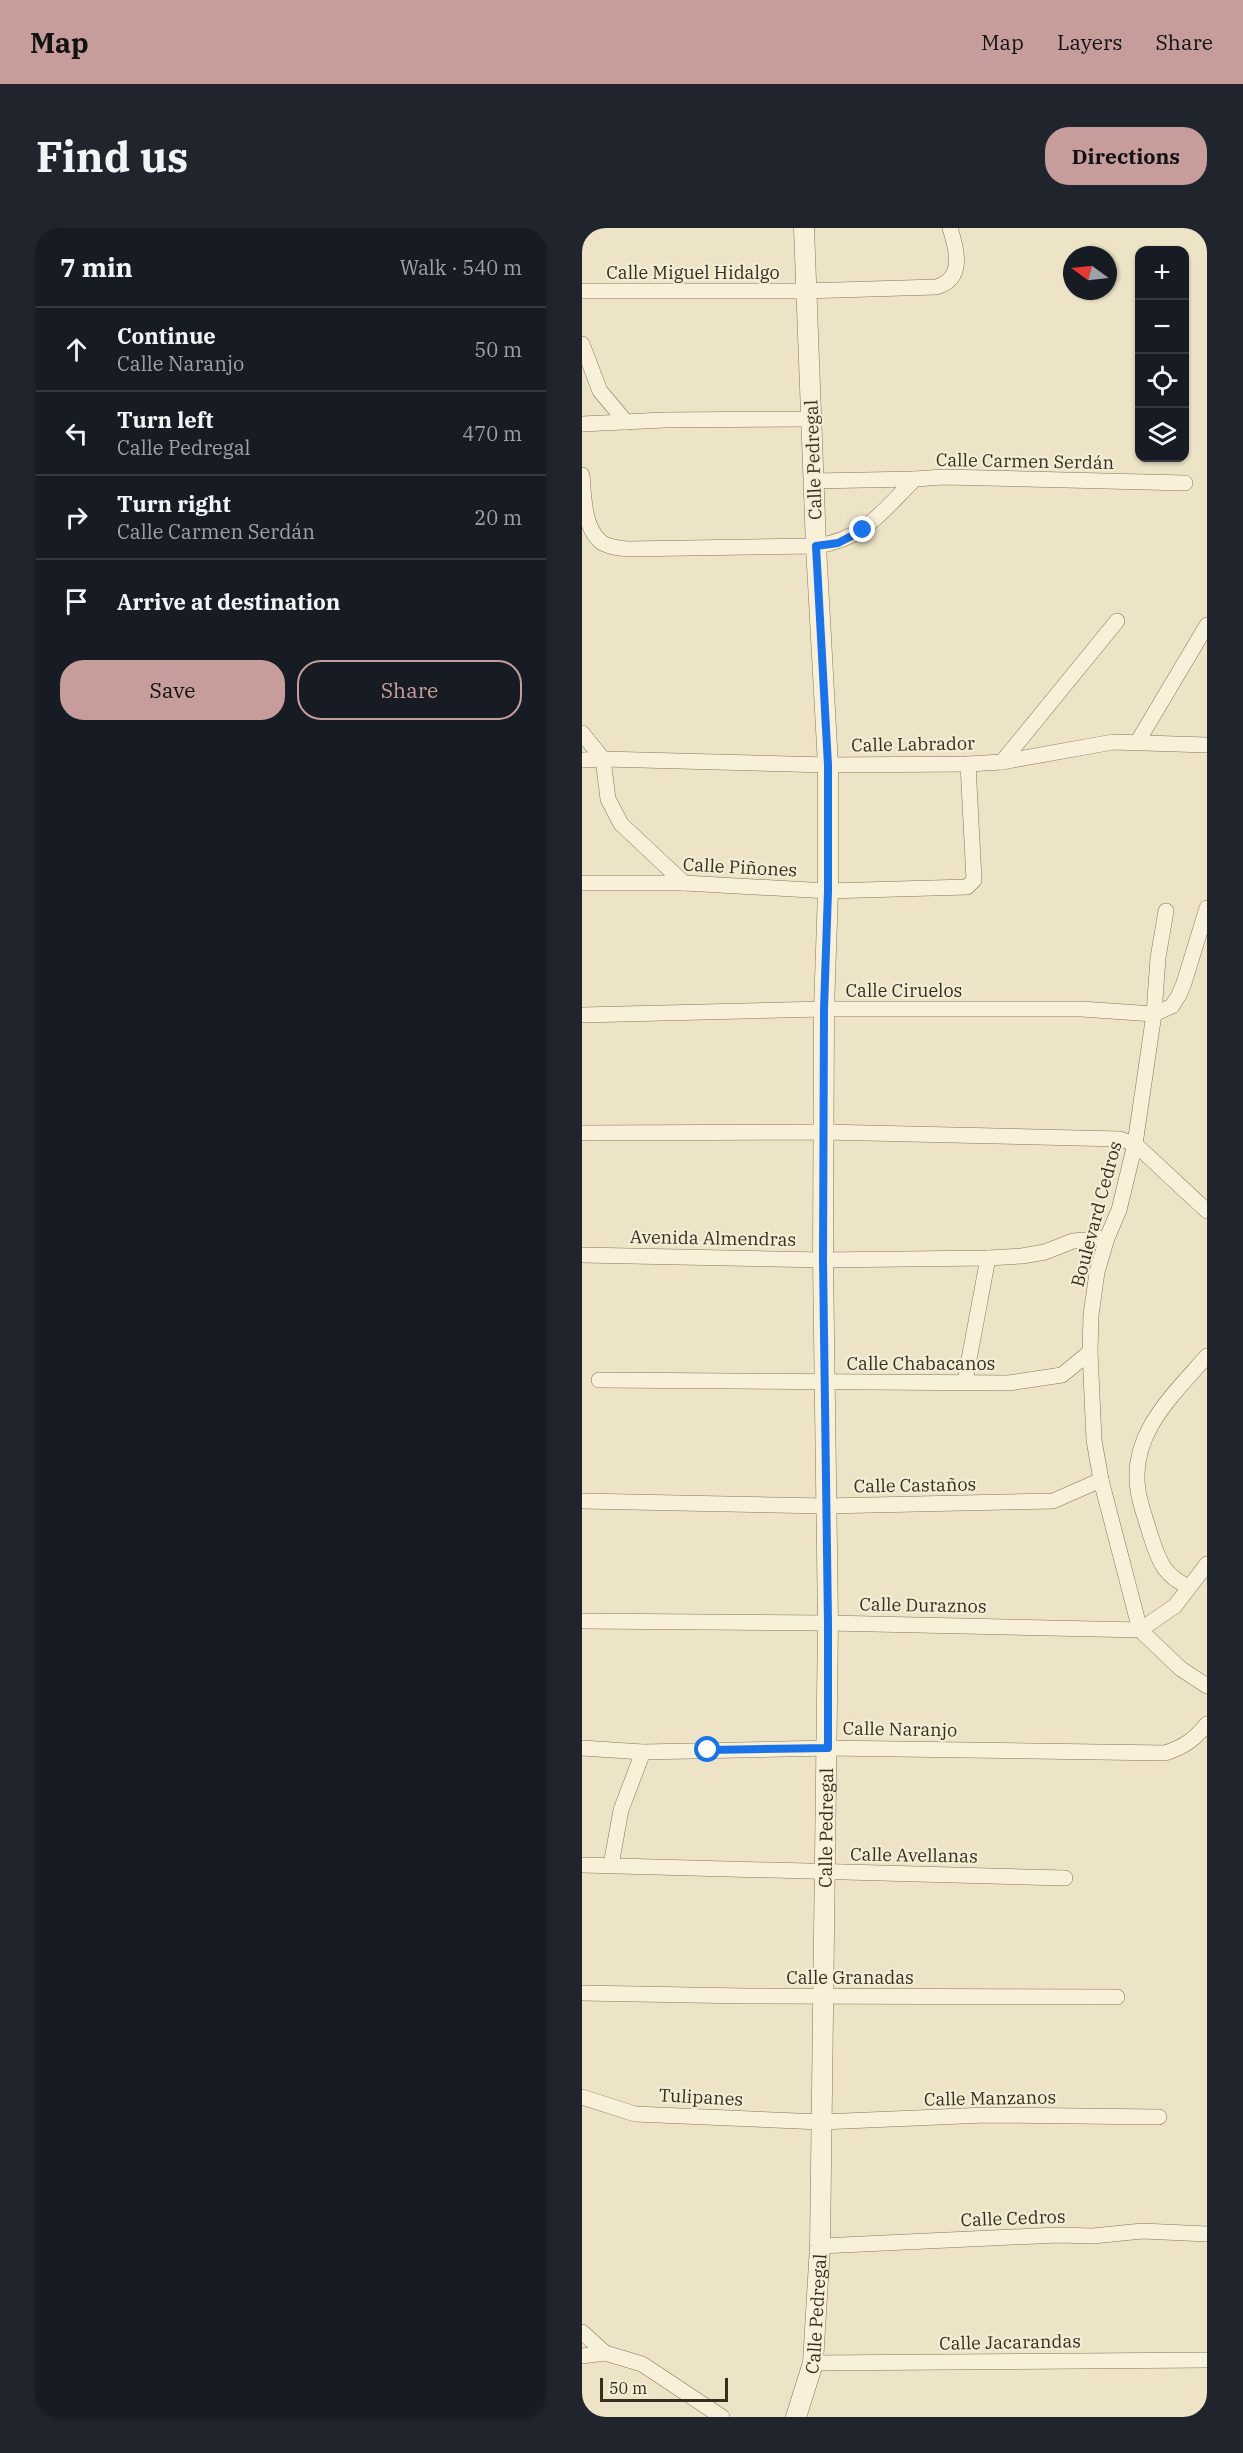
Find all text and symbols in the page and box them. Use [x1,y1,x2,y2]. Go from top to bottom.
text: Map [30,24,89,61]
text: Map [981,28,1024,56]
text: Layers [1057,28,1123,56]
text: Share [1156,28,1213,56]
button: Directions [1045,127,1207,185]
text: Find us [36,129,188,184]
north arrow [1063,246,1117,300]
map controls [1135,246,1189,462]
button: + [1135,246,1189,300]
text: 7 min [60,250,133,284]
text: Walk · 540 m [400,254,522,281]
street label: Calle Miguel Hidalgo [606,261,780,284]
button: − [1135,300,1189,354]
text: Continue [117,321,216,350]
icon: ahead [60,333,93,366]
text: 50 m [474,336,522,363]
text: Calle Naranjo [117,350,244,377]
button: locate [1135,354,1189,408]
street label: Calle Pedregal [799,400,827,520]
text: Turn left [117,405,213,434]
button: layers [1135,408,1189,462]
icon: left [60,417,93,450]
text: 470 m [462,420,522,447]
text: Calle Pedregal [117,434,251,461]
street label: Calle Carmen Serdán [936,448,1114,474]
text: Turn right [117,489,231,518]
icon: right [60,501,93,534]
text: 20 m [474,504,522,531]
route end [849,516,875,542]
text: Calle Carmen Serdán [117,518,315,545]
icon: arrive [60,585,93,618]
text: Arrive at destination [117,587,340,616]
button: Save [60,660,285,720]
button: Share [297,660,522,720]
street label: Calle Labrador [851,731,975,757]
street label: Calle Piñones [682,853,798,881]
street label: Calle Ciruelos [846,979,962,1002]
street label: Boulevard Cedros [1065,1139,1127,1289]
street label: Avenida Almendras [630,1225,796,1251]
street label: Calle Chabacanos [847,1352,995,1375]
street label: Calle Castaños [854,1472,976,1498]
street label: Calle Duraznos [859,1592,987,1618]
street label: Calle Naranjo [843,1717,957,1741]
route start [694,1736,720,1762]
street label: Calle Pedregal [813,1768,838,1888]
street label: Calle Avellanas [850,1842,978,1868]
street label: Calle Granadas [786,1966,914,1989]
street label: Tulipanes [658,2083,744,2111]
street label: Calle Manzanos [924,2085,1056,2111]
street label: Calle Cedros [960,2205,1066,2231]
street label: Calle Pedregal [799,2253,831,2377]
street label: Calle Jacarandas [939,2329,1081,2355]
scale bar [600,2375,728,2402]
text: 50 m [609,2378,647,2398]

